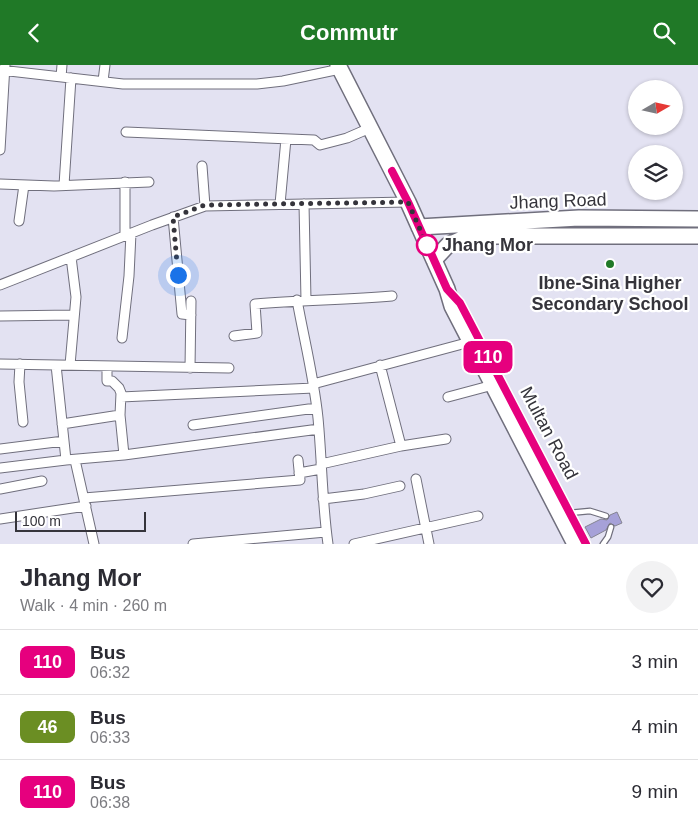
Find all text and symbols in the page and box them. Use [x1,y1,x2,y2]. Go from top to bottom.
icon: back [20,19,48,47]
icon: search [650,19,678,47]
text: Commutr [300,20,398,45]
north arrow [628,80,682,135]
map controls [628,80,683,200]
button: layers [628,145,683,200]
street label: Jhang Road [509,189,607,213]
marker: Jhang Mor [416,234,438,256]
place label: Jhang Mor [442,235,533,255]
marker: Ibne-Sina Higher Secondary School [604,258,616,270]
your location [166,263,191,288]
place label: Ibne-Sina Higher Secondary School [531,273,689,314]
line badge: 110 [459,341,517,373]
text: 110 [473,347,503,367]
street label: Multan Road [516,383,582,483]
scale bar [15,509,146,532]
text: 100 m [22,513,61,529]
button: heart [626,561,678,613]
text: Jhang Mor [20,564,141,591]
text: Walk · 4 min · 260 m [20,597,167,614]
text: Bus [90,642,126,663]
text: 3 min [632,651,678,672]
text: 110 [33,652,62,672]
text: 06:32 [90,664,130,681]
text: Bus [90,707,126,728]
text: 4 min [632,716,678,737]
text: 46 [37,717,58,737]
text: 06:33 [90,729,130,746]
text: Bus [90,772,126,793]
text: 9 min [632,781,678,802]
text: 110 [33,782,62,802]
text: 06:38 [90,794,130,811]

